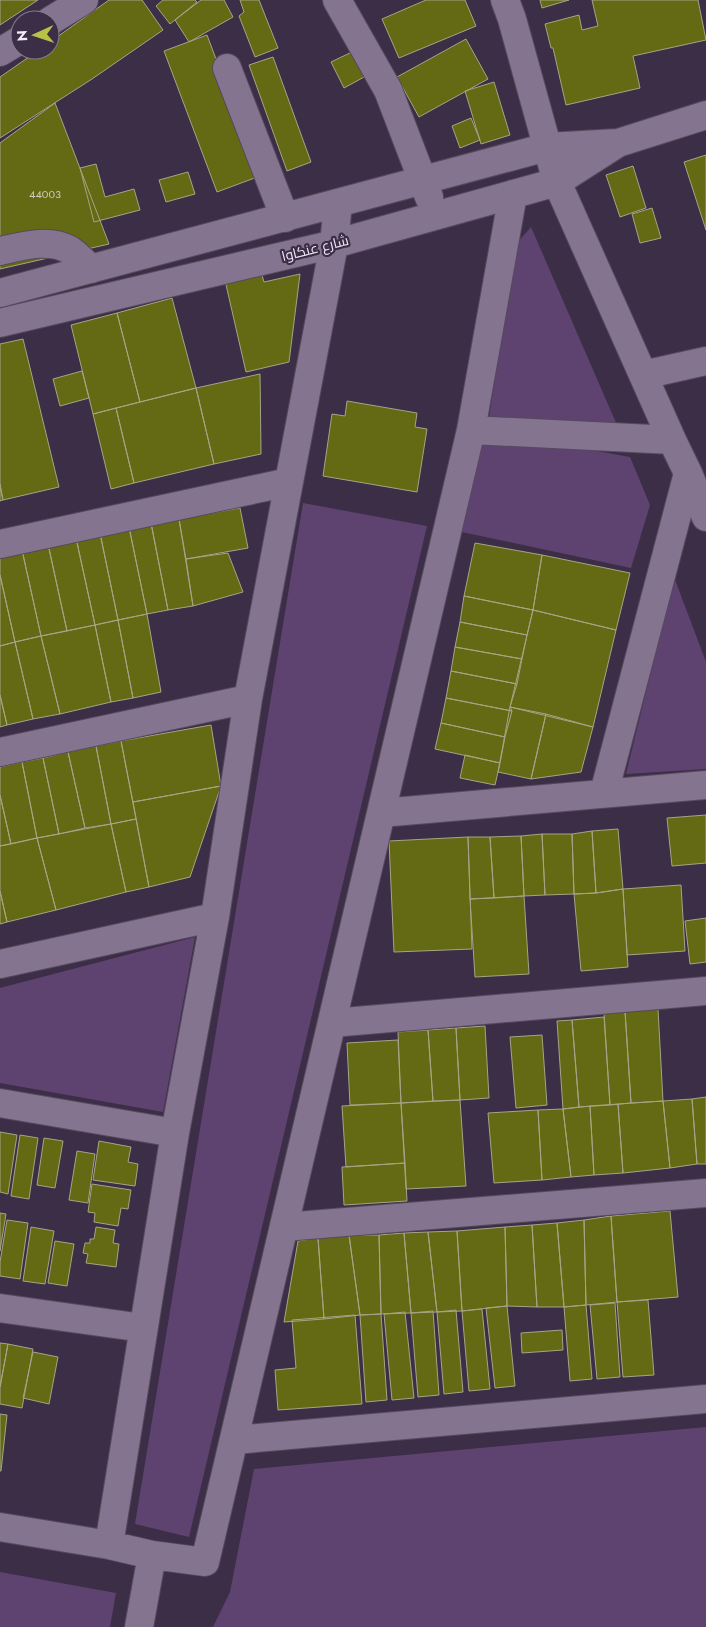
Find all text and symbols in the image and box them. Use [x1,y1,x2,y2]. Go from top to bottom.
north arrow [10,10,60,60]
text: N [12,30,32,42]
house number: 44003 [29,186,61,202]
street label: شارع عنكاوا [279,230,351,266]

